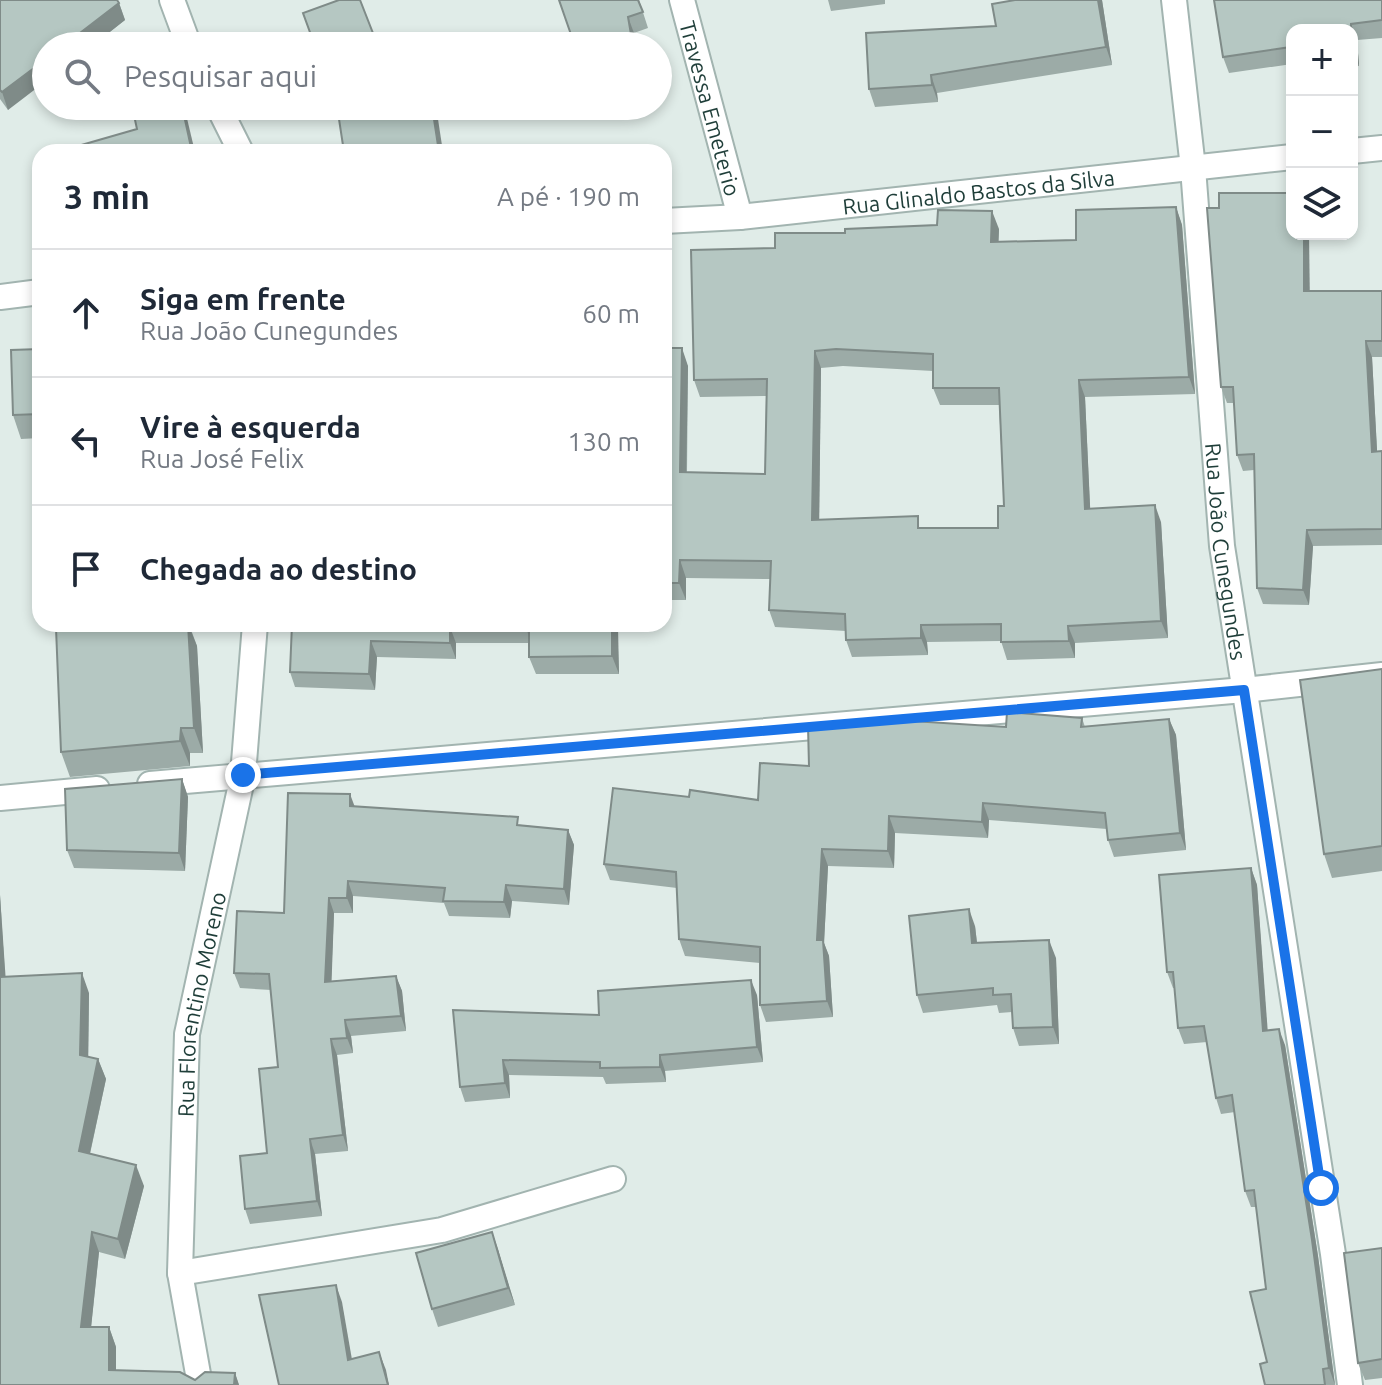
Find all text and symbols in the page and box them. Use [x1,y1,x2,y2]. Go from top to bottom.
street label: Travessa Emeterio [676,18,746,199]
map controls [1286,24,1358,240]
button: + [1286,24,1358,96]
search box [32,32,672,120]
icon: search [60,54,104,98]
text: Pesquisar aqui [124,59,317,93]
button: − [1286,96,1358,168]
street label: Rua Glinaldo Bastos da Silva [841,164,1116,218]
button: layers [1286,168,1358,240]
text: 3 min [64,177,150,215]
text: A pé · 190 m [497,182,640,211]
text: Siga em frente [140,282,346,316]
icon: ahead [64,291,108,335]
text: 60 m [582,299,640,328]
text: Rua João Cunegundes [140,316,398,345]
text: Vire à esquerda [140,410,361,444]
icon: left [64,419,108,463]
text: 130 m [568,427,640,456]
street label: Rua João Cunegundes [1202,442,1252,662]
text: Rua José Felix [140,444,304,473]
icon: arrive [64,547,108,591]
text: Chegada ao destino [140,552,417,586]
route end [225,757,261,793]
street label: Rua Florentino Moreno [172,889,230,1117]
route start [1303,1170,1339,1206]

